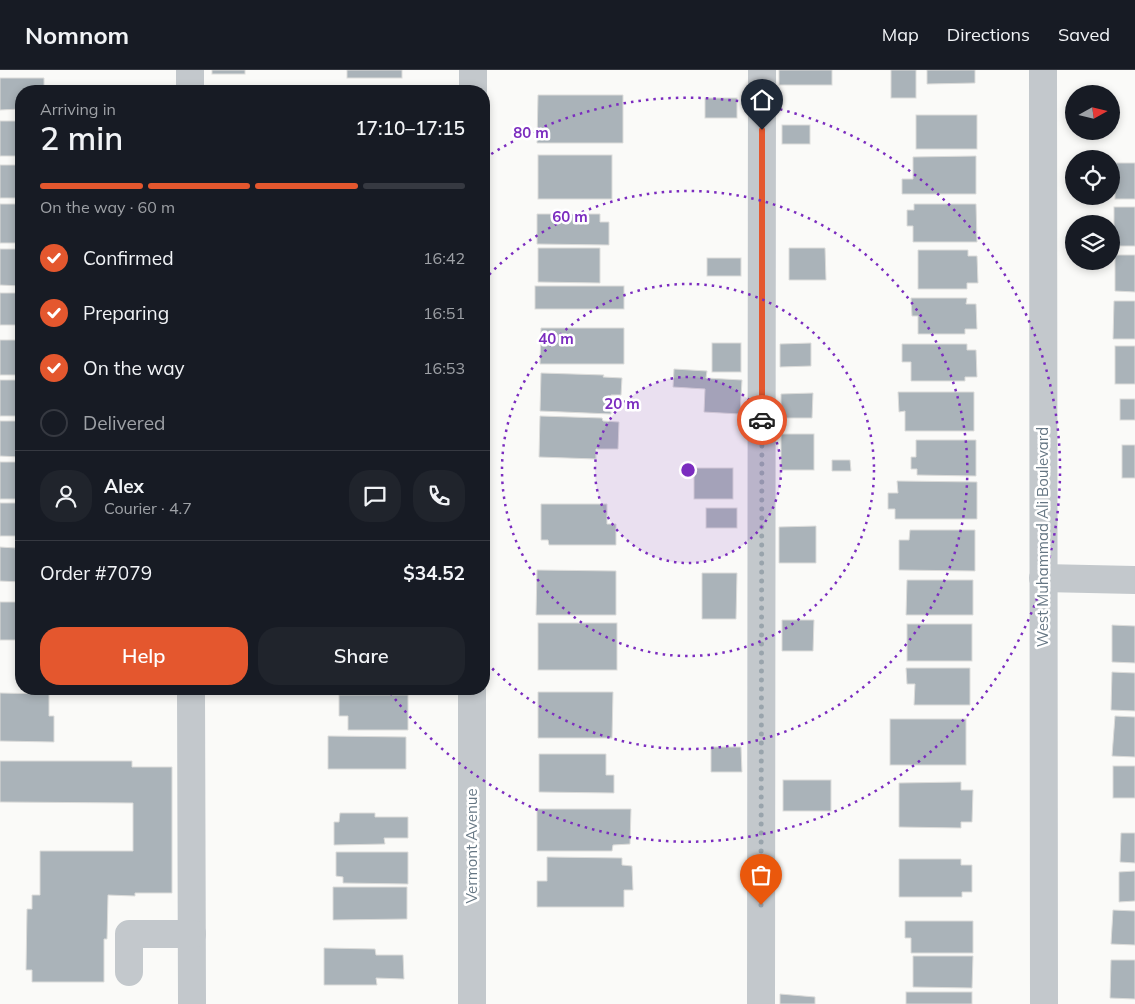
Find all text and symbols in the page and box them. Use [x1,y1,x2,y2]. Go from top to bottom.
text: Nomnom [25,20,129,50]
text: Map [882,23,919,46]
text: Directions [947,23,1030,46]
text: Saved [1058,23,1110,46]
pin [741,79,783,130]
north arrow [1065,85,1120,140]
map controls [1065,85,1120,270]
icon: home [748,86,776,114]
text: Arriving in [40,99,116,119]
text: 17:10–17:15 [355,116,465,140]
text: 2 min [40,118,123,158]
text: 80 m [513,123,549,142]
button: locate [1065,150,1120,205]
text: On the way · 60 m [40,197,175,217]
text: 60 m [552,207,588,226]
button: layers [1065,215,1120,270]
icon: check [40,244,68,272]
text: Confirmed [83,246,174,270]
text: 16:42 [423,248,465,268]
icon: check [40,299,68,327]
text: Preparing [83,301,169,325]
text: 16:51 [423,303,465,323]
text: 40 m [538,329,574,348]
icon: check [40,354,68,382]
text: On the way [83,356,185,380]
text: 16:53 [423,358,465,378]
text: 20 m [604,394,640,413]
courier [737,395,787,445]
icon: car [748,406,776,434]
text: Delivered [83,411,165,435]
street label: West Muhammad Ali Boulevard [1033,427,1052,647]
centre of rings [679,461,697,479]
button: person [40,470,92,522]
button: chat [349,470,401,522]
button: phone [413,470,465,522]
text: Alex [104,474,144,498]
text: Courier · 4.7 [104,498,192,518]
text: Order #7079 [40,561,152,585]
text: $34.52 [403,561,465,585]
button: Help [40,627,248,685]
button: Share [258,627,465,685]
street label: Vermont Avenue [462,788,481,904]
pin [740,854,782,905]
icon: bag [747,861,775,889]

